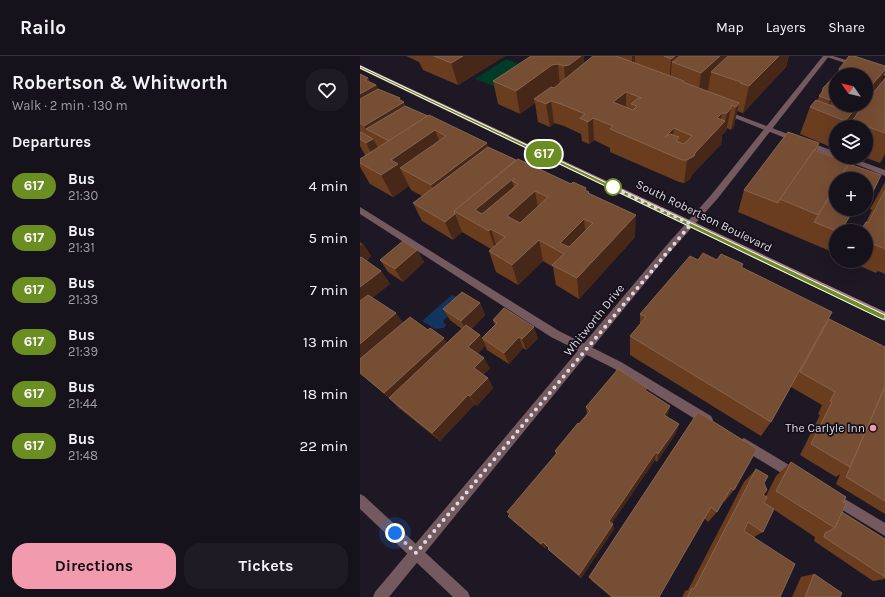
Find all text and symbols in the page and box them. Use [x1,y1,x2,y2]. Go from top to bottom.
text: Railo [20,17,66,39]
text: Map [716,19,744,36]
text: Layers [766,19,806,36]
text: Share [828,19,865,36]
north arrow [829,68,873,112]
map controls [829,68,873,268]
button: heart [306,69,348,111]
text: Robertson & Whitworth [12,72,228,94]
text: Walk · 2 min · 130 m [12,98,128,113]
button: layers [829,120,873,164]
text: Departures [12,133,91,151]
line badge: 617 [521,141,567,167]
text: 617 [534,145,554,162]
text: Bus [68,170,95,188]
button: + [829,172,873,216]
text: 617 [24,177,44,194]
text: 4 min [309,177,348,195]
street label: South Robertson Boulevard [634,177,774,255]
unlabelled marker [604,178,622,196]
text: 21:30 [68,188,98,203]
text: Bus [68,222,95,240]
button: − [829,224,873,268]
text: 617 [24,229,44,246]
text: 5 min [308,229,348,247]
text: 21:31 [68,240,95,255]
text: Bus [68,274,95,292]
text: 617 [24,281,44,298]
text: 7 min [310,281,348,299]
street label: Whitworth Drive [561,281,627,359]
text: 21:33 [68,292,98,307]
text: Bus [68,326,95,344]
text: 617 [24,333,44,350]
text: 13 min [303,333,348,351]
text: 21:39 [68,344,98,359]
text: Bus [68,378,95,396]
text: 617 [24,385,44,402]
text: 18 min [303,385,348,403]
text: 21:44 [68,396,97,411]
place label: The Carlyle Inn [785,421,865,435]
marker: The Carlyle Inn [868,423,878,433]
text: Bus [68,430,95,448]
text: 617 [24,437,44,454]
text: 22 min [299,437,348,455]
text: 21:48 [68,448,98,463]
your location [385,523,405,543]
button: Directions [12,543,176,589]
button: Tickets [184,543,348,589]

